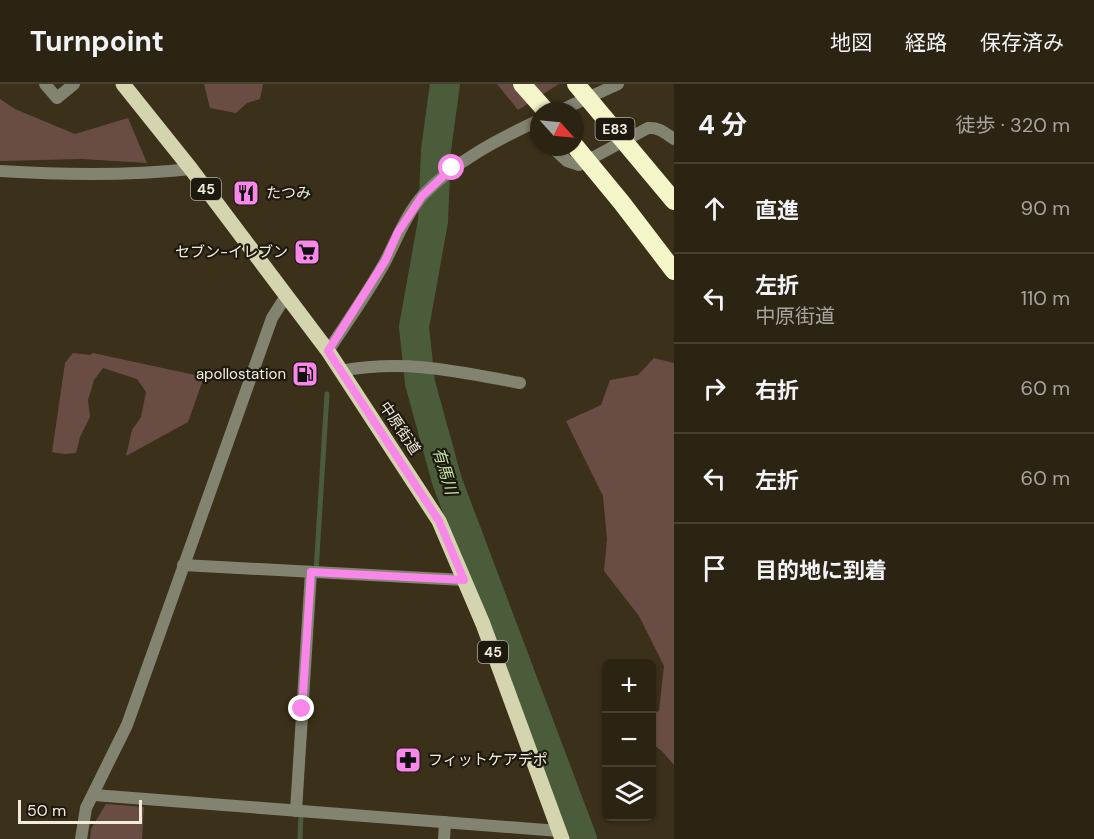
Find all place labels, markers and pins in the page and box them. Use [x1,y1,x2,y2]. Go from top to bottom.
restaurant icon: たつみ [231,178,261,208]
place label: たつみ [266,183,311,203]
supermarket icon: セブン-イレブン [292,237,322,267]
place label: セブン-イレブン [175,242,288,262]
fuel station icon: apollostation [290,359,320,389]
place label: apollostation [196,364,286,384]
pharmacy icon: フィットケアデポ [393,745,423,775]
place label: フィットケアデポ [428,750,548,770]

